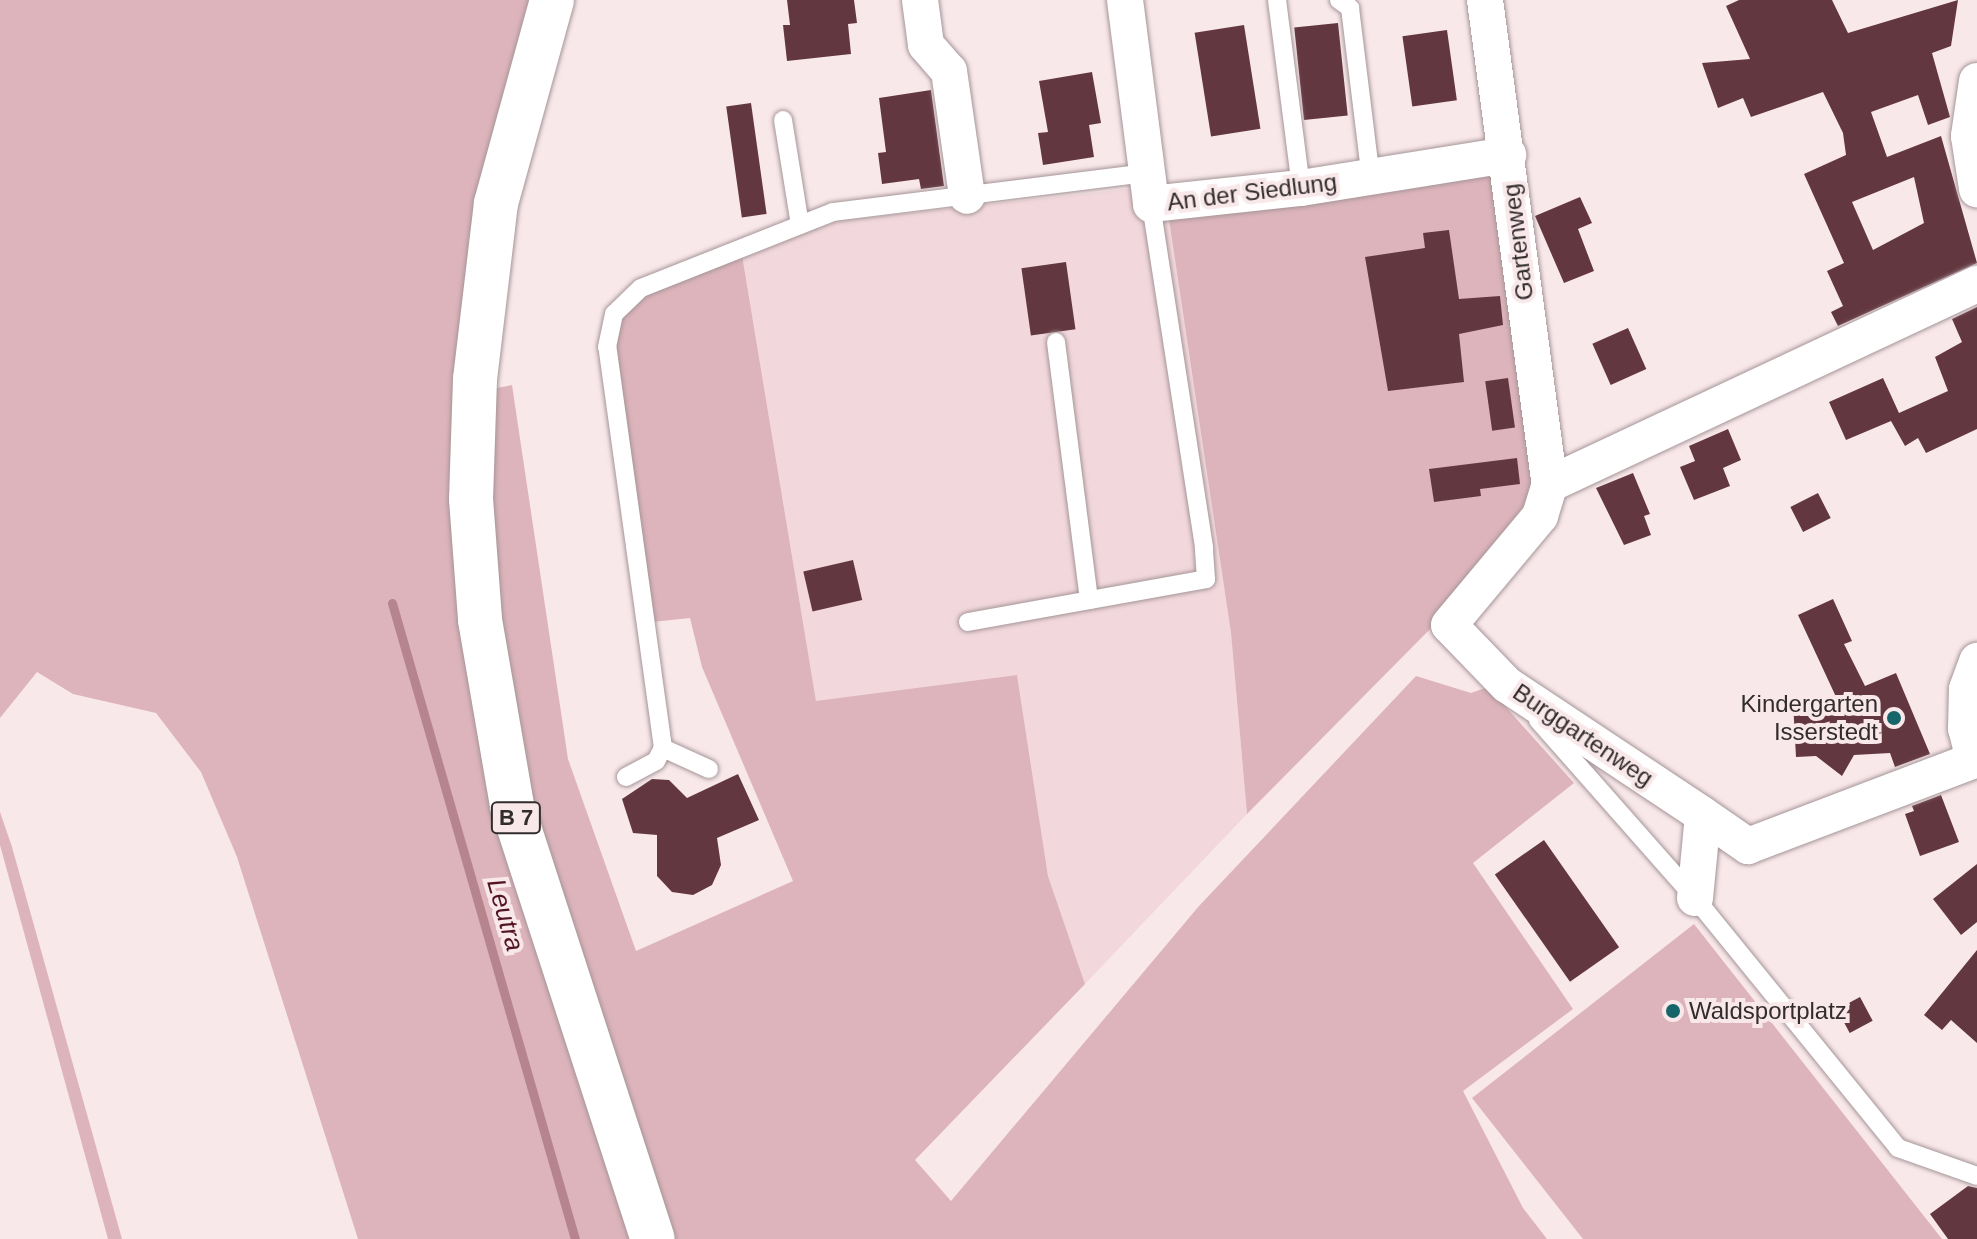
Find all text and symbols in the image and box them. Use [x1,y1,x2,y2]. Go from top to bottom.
street label: An der Siedlung [1165,167,1339,217]
street label: Gartenweg [1497,182,1539,302]
street label: Burggartenweg [1507,678,1659,792]
place label: Kindergarten Isserstedt [1741,690,1878,746]
marker: Kindergarten Isserstedt [1885,709,1903,727]
road number: B 7 [490,800,542,836]
water label: Leutra [480,875,530,955]
place label: Waldsportplatz [1689,997,1847,1025]
marker: Waldsportplatz [1664,1002,1682,1020]

